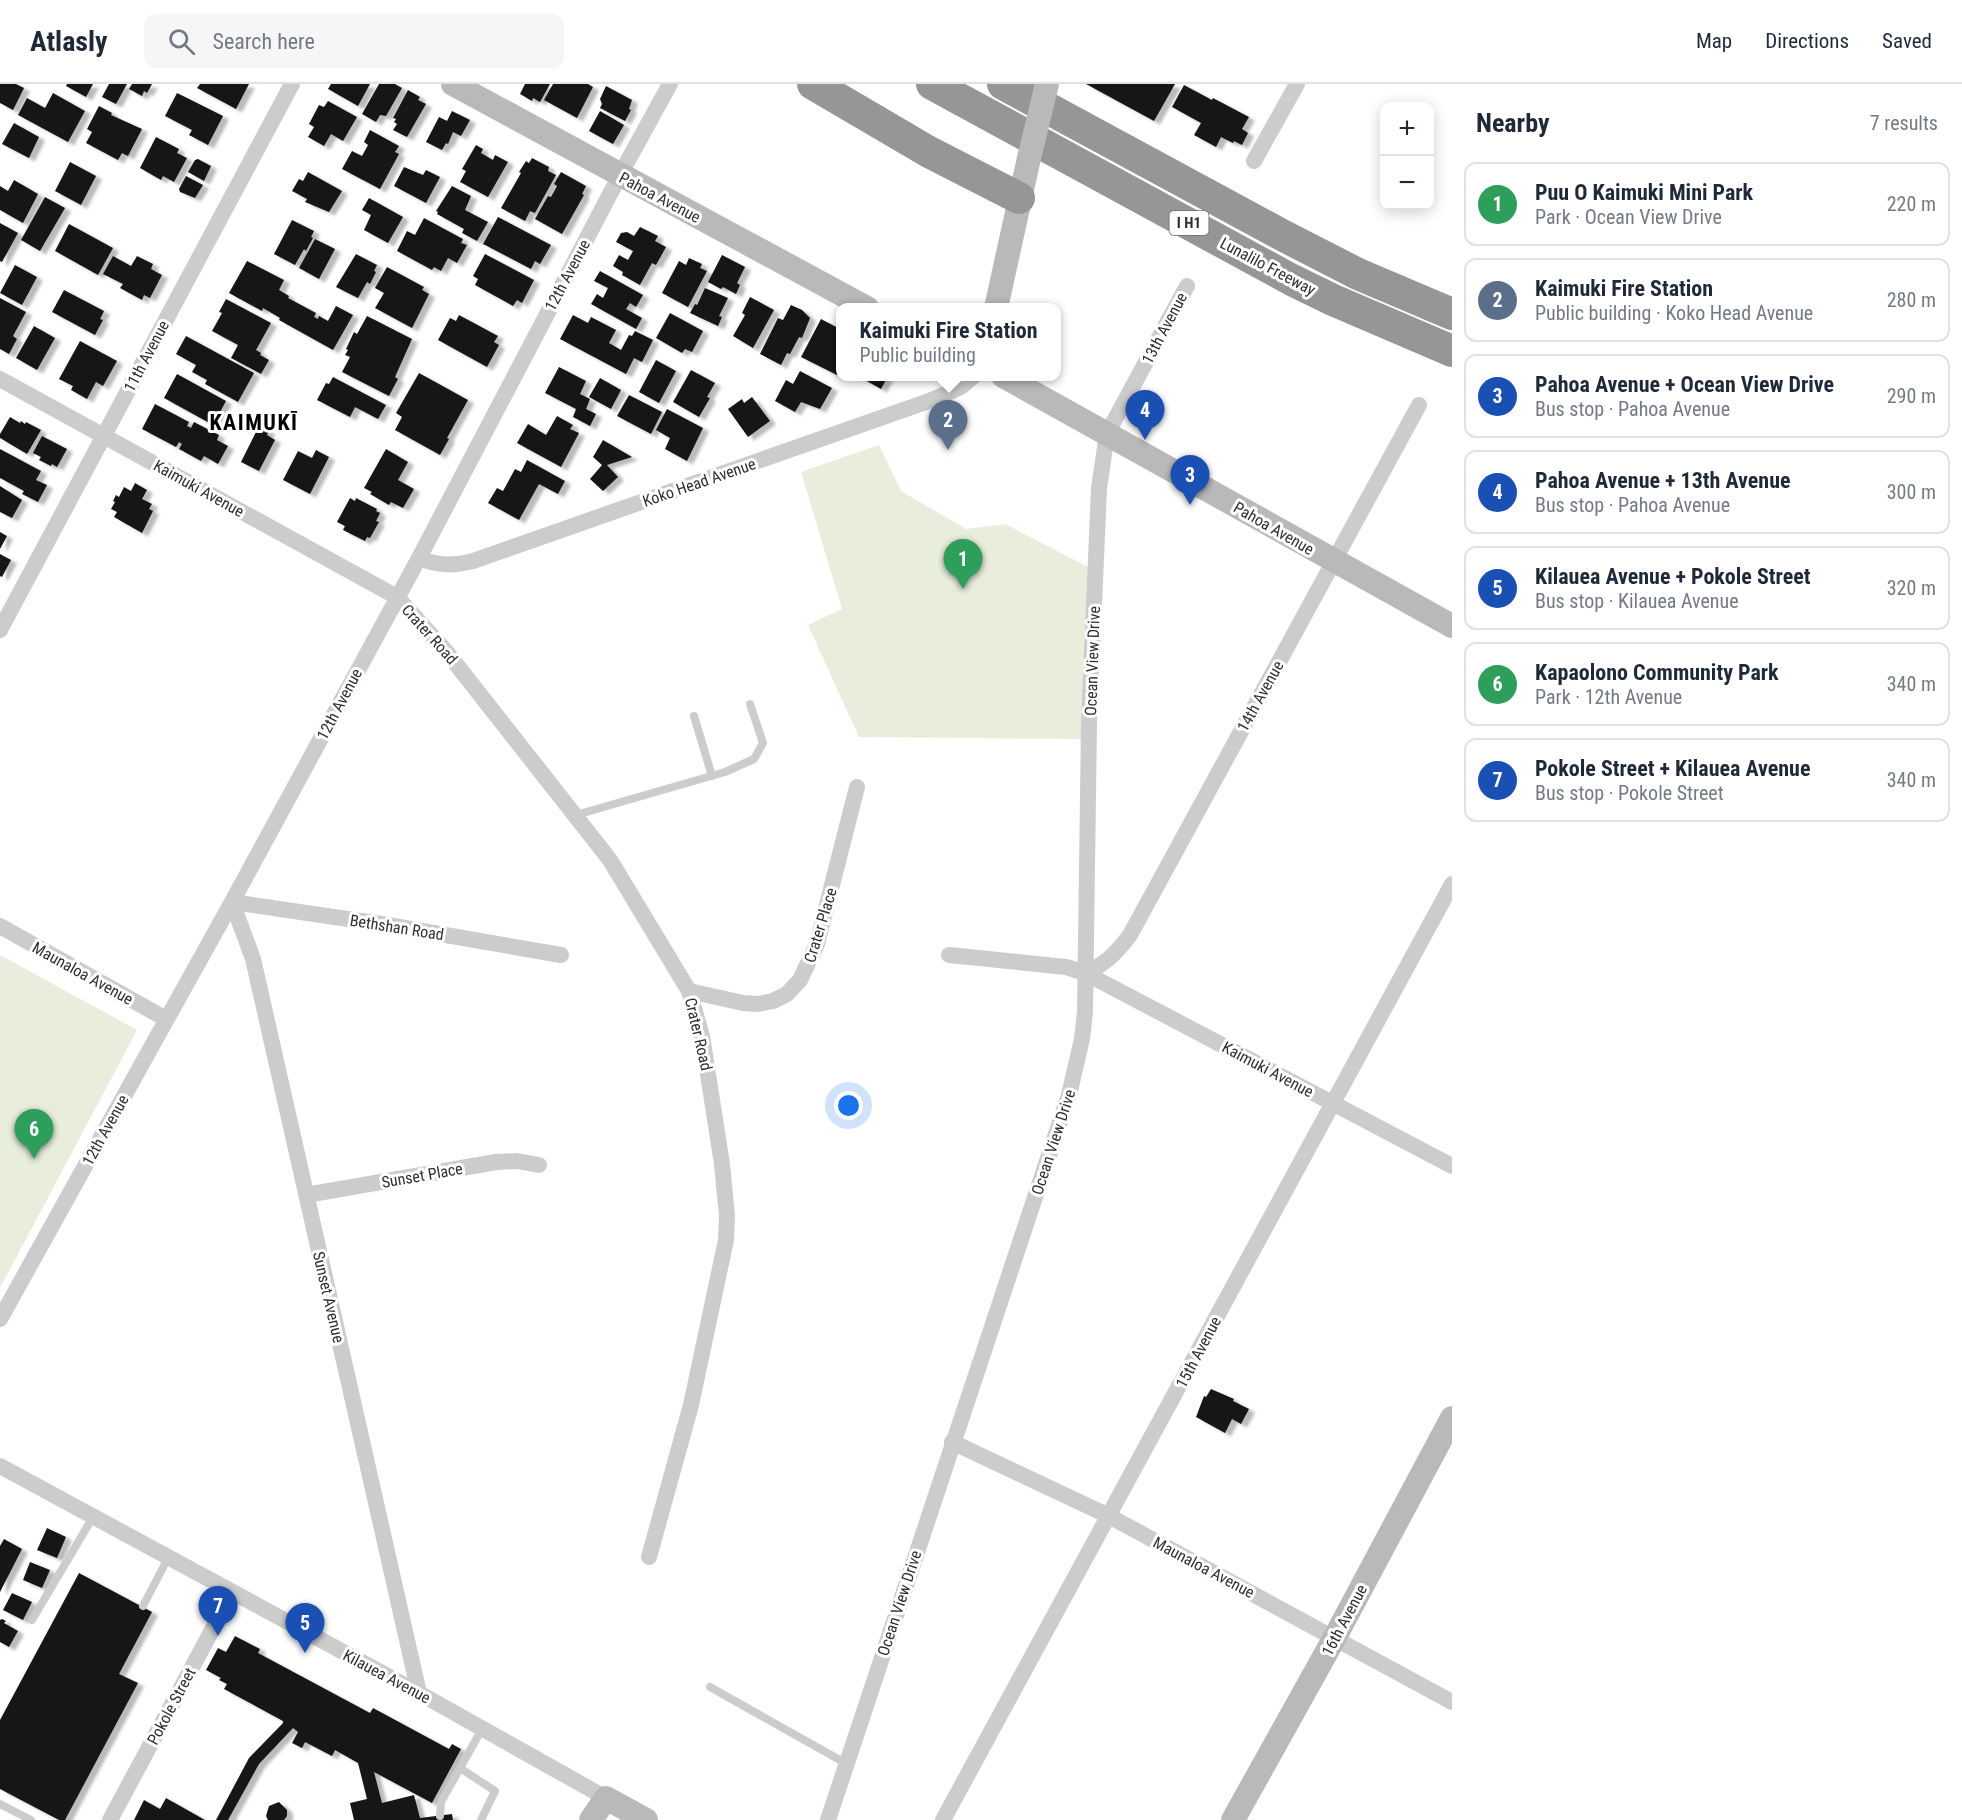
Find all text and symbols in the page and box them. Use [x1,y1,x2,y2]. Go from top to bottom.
search box [144,14,564,68]
text: Atlasly [30,25,108,58]
icon: search [165,25,198,58]
text: Search here [213,29,315,54]
text: Map [1696,29,1732,53]
text: Directions [1765,29,1849,53]
text: Saved [1882,29,1932,53]
map controls [1380,102,1434,210]
button: + [1380,102,1434,156]
text: Nearby [1476,108,1550,138]
text: 7 results [1870,111,1938,135]
button: − [1380,156,1434,210]
street label: Pahoa Avenue [616,168,704,227]
text: Puu O Kaimuki Mini Park [1535,180,1753,205]
text: 1 [1492,192,1503,216]
text: 220 m [1887,192,1936,216]
text: Park · Ocean View Drive [1535,205,1722,229]
road number: I H1 [1170,211,1208,235]
street label: Lunalilo Freeway [1217,233,1319,300]
street label: 12th Avenue [541,236,594,314]
text: Kaimuki Fire Station [1535,276,1713,301]
text: 2 [1492,288,1503,312]
text: 280 m [1887,288,1936,312]
street label: 13th Avenue [1138,289,1191,367]
text: Public building · Koko Head Avenue [1535,301,1813,325]
popup [836,303,1061,381]
street label: 11th Avenue [120,317,173,395]
text: Kaimuki Fire Station [859,318,1038,343]
text: Public building [859,343,976,367]
text: Pahoa Avenue + Ocean View Drive [1535,372,1834,397]
text: 3 [1492,384,1503,408]
text: 290 m [1887,384,1936,408]
pin: 4 [1126,390,1164,440]
text: Bus stop · Pahoa Avenue [1535,397,1730,421]
pin: 2 [928,400,968,450]
district label: KAIMUKĪ [209,410,299,435]
street label: Koko Head Avenue [640,454,758,511]
street label: Kaimuki Avenue [150,456,247,521]
pin: 3 [1170,456,1210,505]
text: Pahoa Avenue + 13th Avenue [1535,468,1791,493]
text: 4 [1492,480,1503,504]
text: 300 m [1887,480,1936,504]
text: Bus stop · Pahoa Avenue [1535,493,1730,517]
street label: Pahoa Avenue [1230,498,1317,559]
pin: 1 [944,540,982,589]
text: Kilauea Avenue + Pokole Street [1535,564,1810,589]
text: 5 [1492,576,1503,600]
text: 320 m [1887,576,1936,600]
text: Bus stop · Kilauea Avenue [1535,589,1739,613]
street label: Crater Road [398,600,462,668]
street label: Ocean View Drive [1081,606,1104,716]
street label: 14th Avenue [1233,658,1288,735]
text: Kapaolono Community Park [1535,660,1779,685]
street label: 12th Avenue [313,665,366,743]
text: 6 [1492,672,1503,696]
text: 340 m [1887,672,1936,696]
text: Park · 12th Avenue [1535,685,1682,709]
text: Pokole Street + Kilauea Avenue [1535,756,1810,781]
text: 7 [1492,768,1503,792]
text: 340 m [1887,768,1936,792]
text: Bus stop · Pokole Street [1535,781,1724,805]
street label: Crater Place [800,885,841,965]
street label: Bethshan Road [349,911,445,944]
street label: Maunaloa Avenue [29,938,136,1009]
street label: Crater Road [681,996,716,1072]
street label: Kaimuki Avenue [1219,1037,1317,1101]
street label: Ocean View Drive [1027,1087,1079,1197]
your location [834,1091,863,1120]
street label: 12th Avenue [78,1092,133,1169]
pin: 6 [15,1110,54,1159]
street label: Sunset Place [380,1159,464,1192]
street label: Sunset Avenue [309,1250,348,1345]
street label: 15th Avenue [1172,1313,1225,1391]
street label: Maunaloa Avenue [1150,1533,1258,1602]
street label: Ocean View Drive [873,1548,925,1658]
street label: 16th Avenue [1318,1581,1371,1659]
pin: 7 [198,1586,238,1636]
pin: 5 [286,1604,324,1653]
street label: Kilauea Avenue [340,1645,434,1707]
street label: Pokole Street [143,1664,200,1748]

